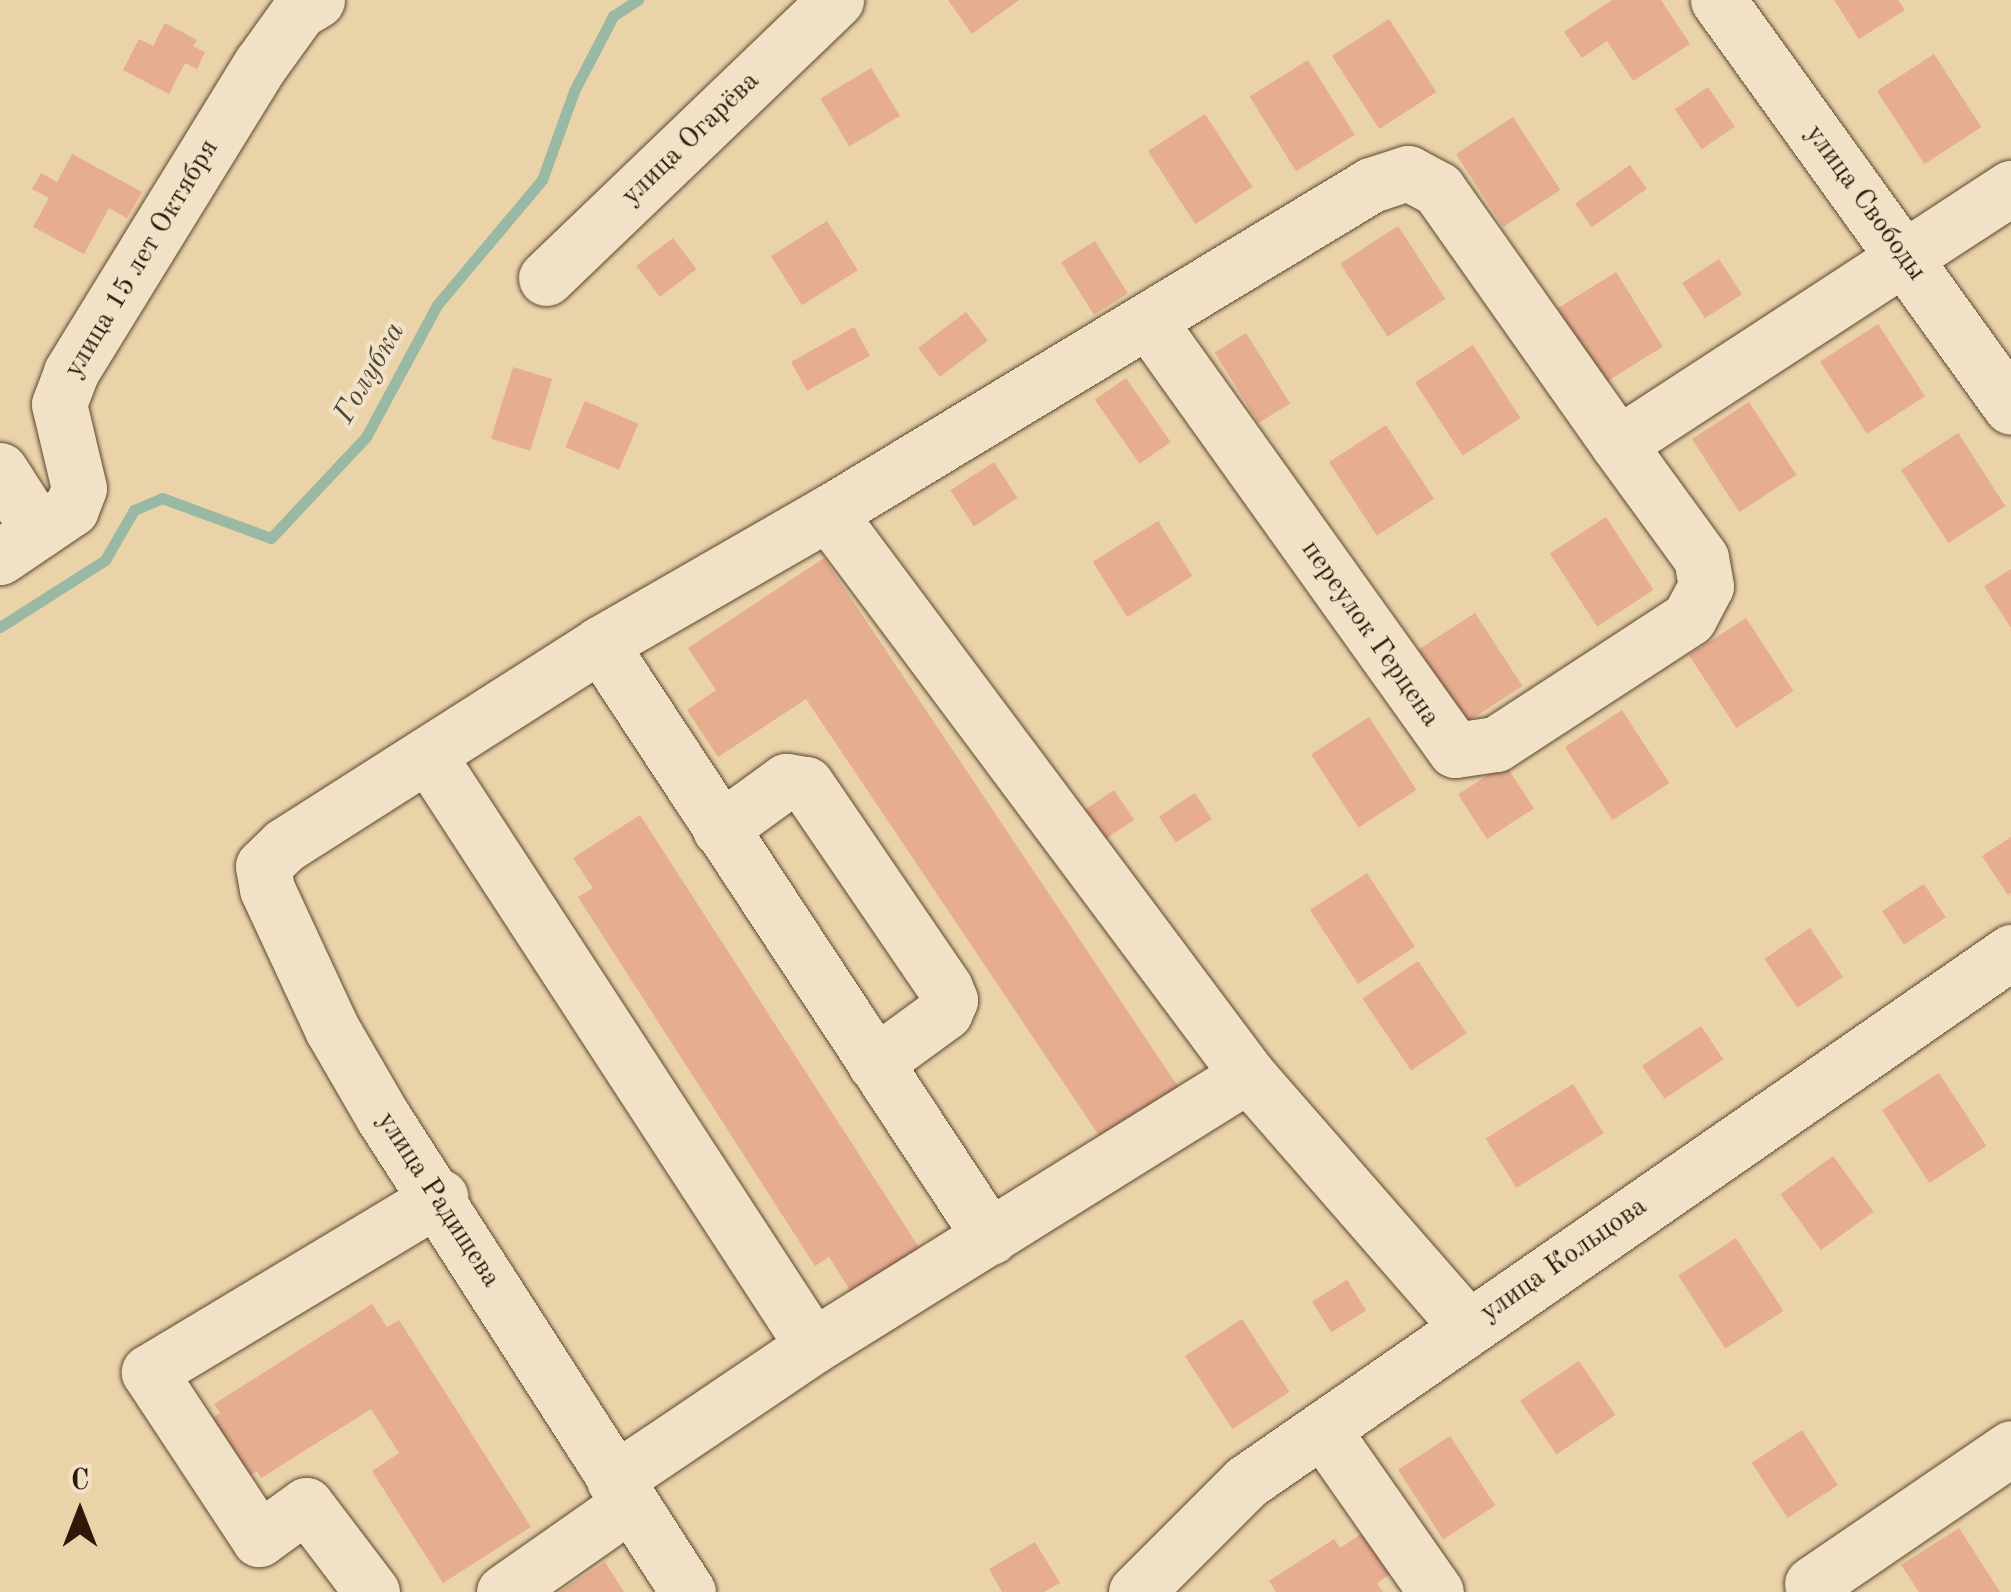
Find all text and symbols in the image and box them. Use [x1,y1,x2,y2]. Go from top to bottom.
street label: улица Огарёва [615,65,767,213]
street label: улица Свободы [1797,118,1933,288]
street label: улица 15 лет Октября [57,134,227,384]
water label: Голубка [327,316,413,430]
street label: переулок Герцена [1293,534,1447,734]
street label: улица Радищева [369,1106,507,1294]
street label: улица Кольцова [1474,1190,1654,1330]
north arrow [30,1462,130,1562]
text: С [71,1468,89,1496]

